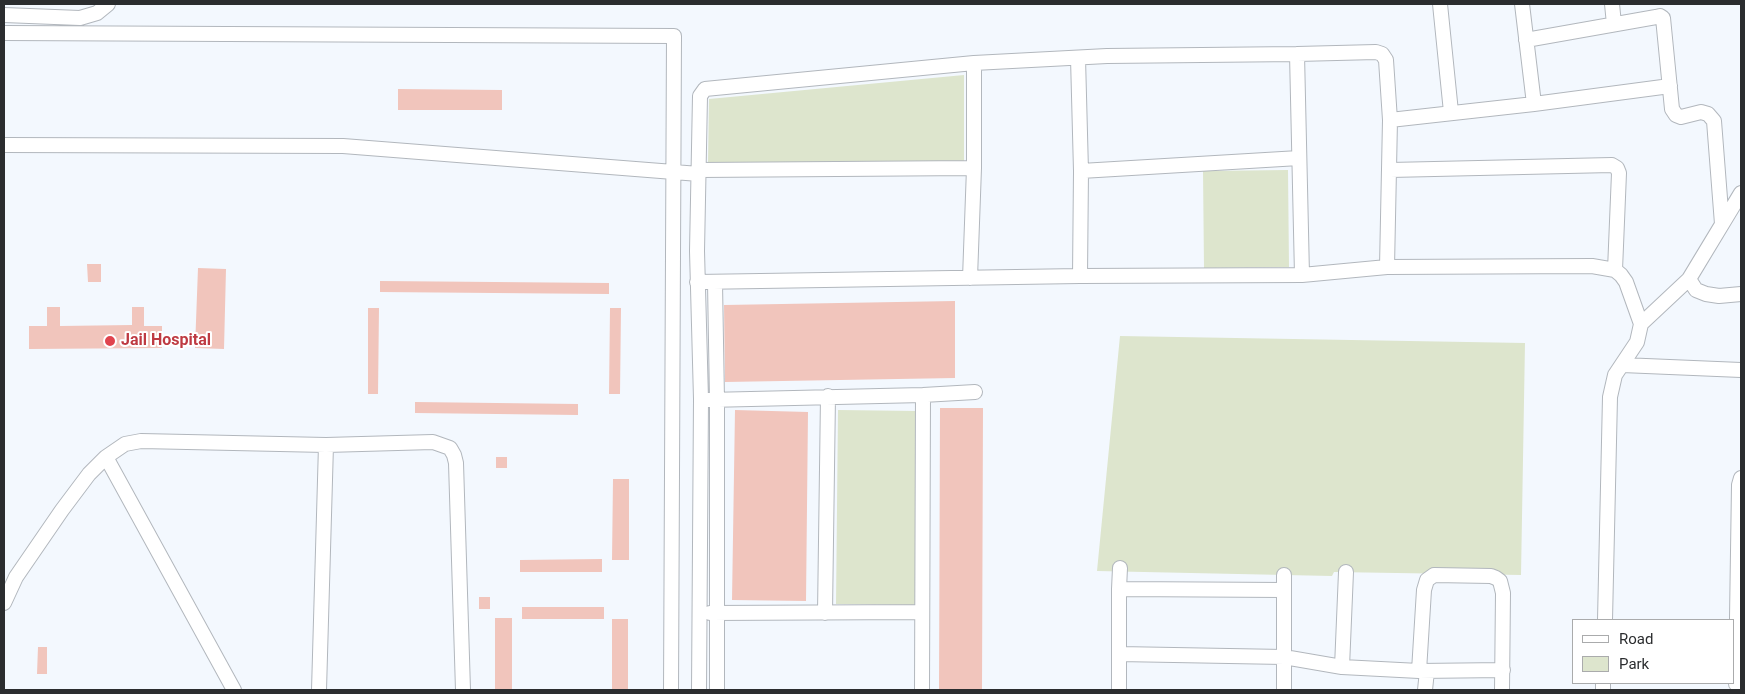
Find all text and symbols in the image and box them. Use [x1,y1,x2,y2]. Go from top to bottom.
place label: Jail Hospital [121,331,211,351]
marker: Jail Hospital [103,334,117,348]
legend [1572,619,1735,684]
text: Road [1619,630,1653,648]
text: Park [1619,655,1649,673]

